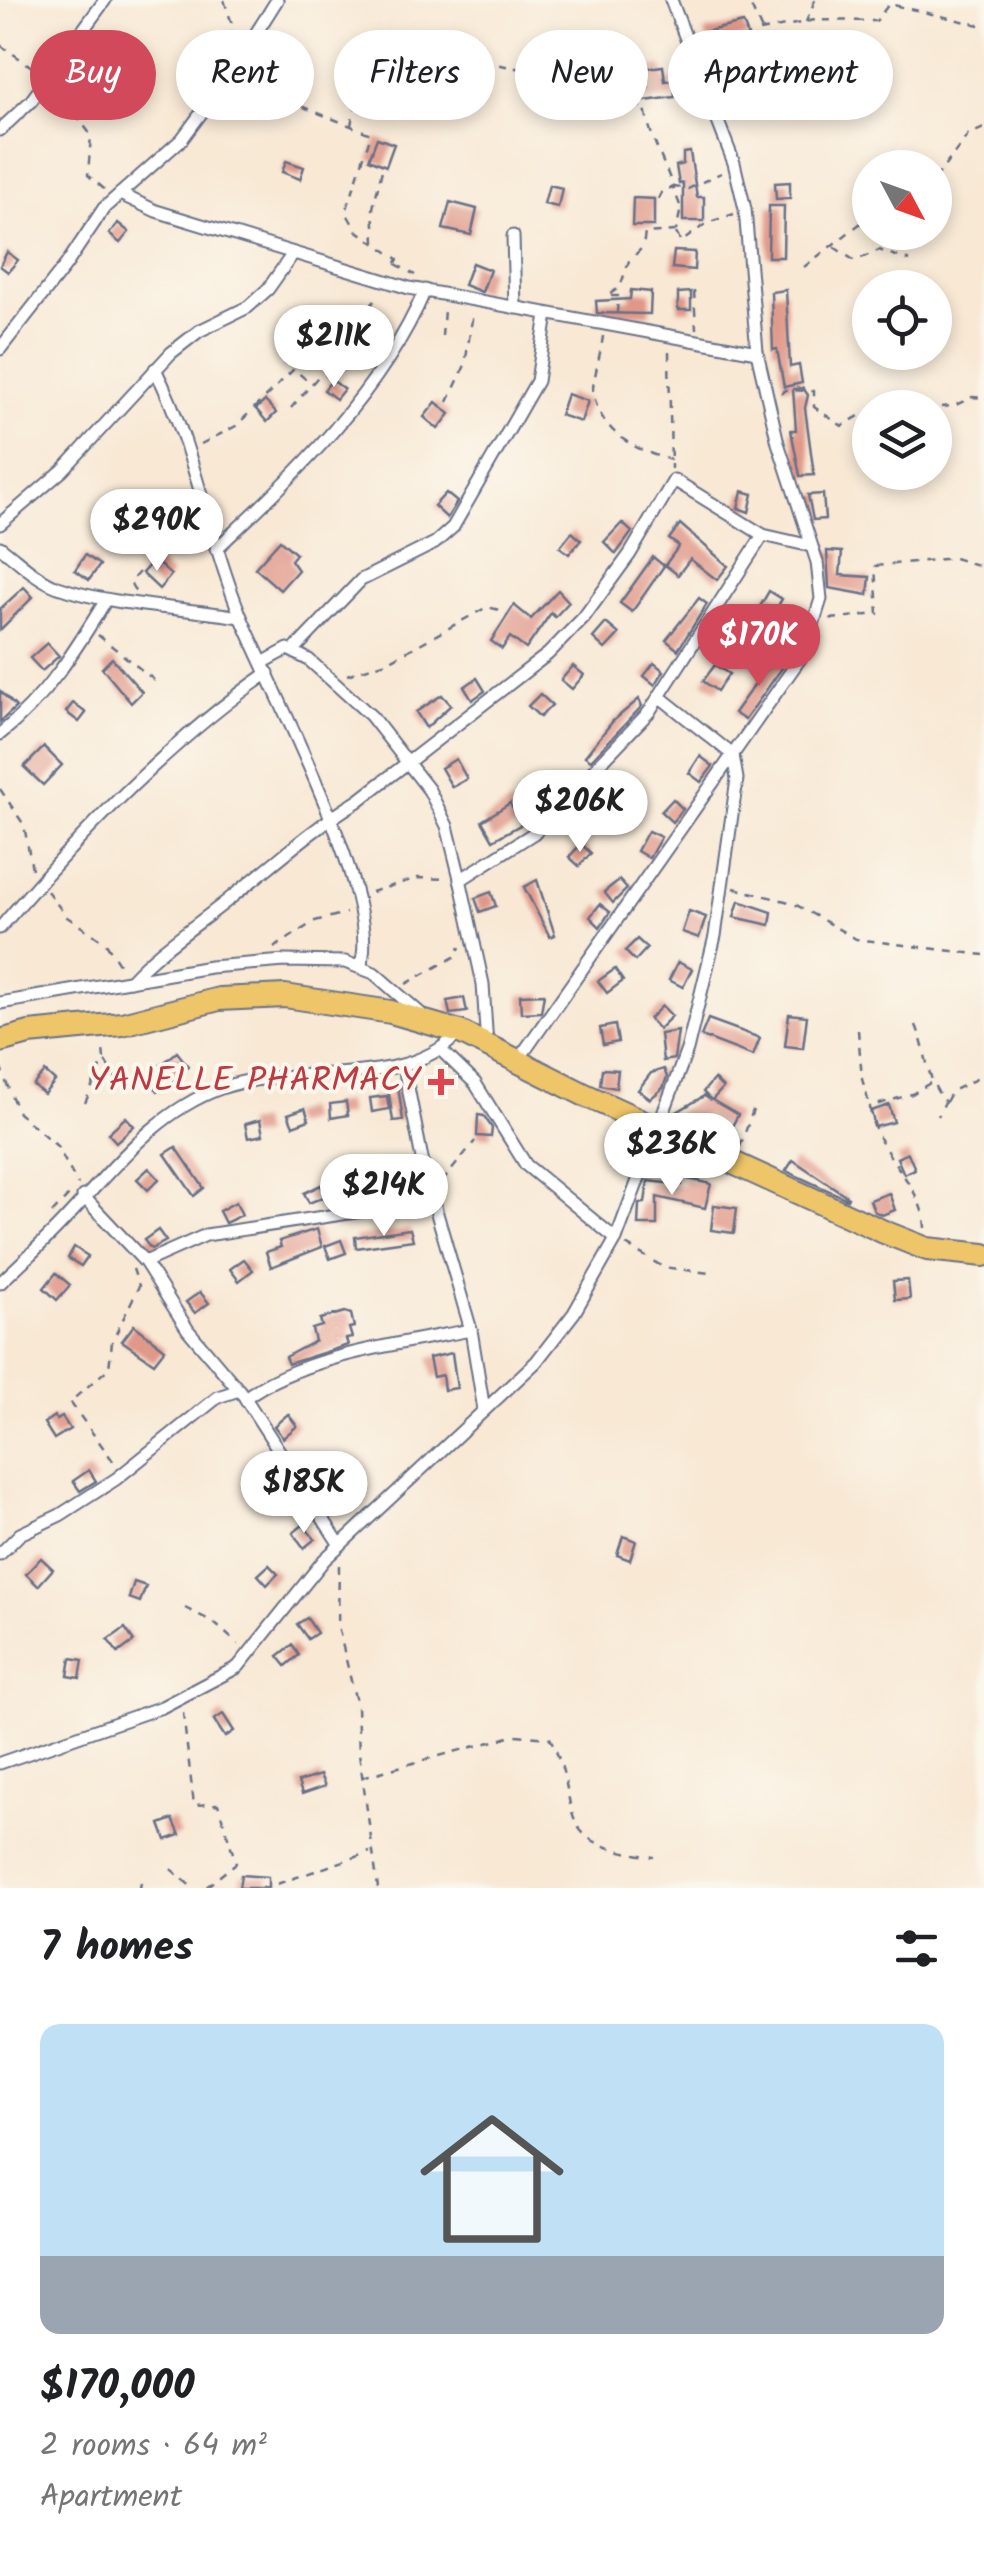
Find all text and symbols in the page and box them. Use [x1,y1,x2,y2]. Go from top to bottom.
chip: Buy [30,30,156,120]
chip: Rent [176,30,314,120]
chip: Filters [334,30,495,120]
chip: New [515,30,648,120]
chip: Apartment [668,30,893,120]
north arrow [852,150,952,250]
map controls [852,150,952,490]
button: locate [852,270,952,370]
pin: $211K [264,305,404,390]
text: $211K [296,312,372,363]
button: layers [852,390,952,490]
pin: $290K [87,489,227,574]
text: $290K [112,496,202,547]
pin: $170K [689,604,829,689]
text: $170K [719,611,799,662]
pin: $206K [510,770,650,855]
text: $206K [535,777,625,828]
place label: YANELLE PHARMACY [89,1054,423,1110]
marker: YANELLE PHARMACY [430,1071,452,1093]
pin: $236K [602,1113,742,1198]
text: $236K [626,1120,718,1171]
pin: $214K [314,1154,454,1239]
text: $214K [342,1161,426,1212]
pin: $185K [234,1451,374,1536]
text: $185K [263,1458,345,1509]
text: 7 homes [40,1915,193,1982]
icon: filters [889,1921,944,1976]
icon: home [402,2089,582,2269]
text: $170,000 [40,2354,195,2421]
text: 2 rooms · 64 m² [40,2421,267,2472]
text: Apartment [40,2472,182,2523]

